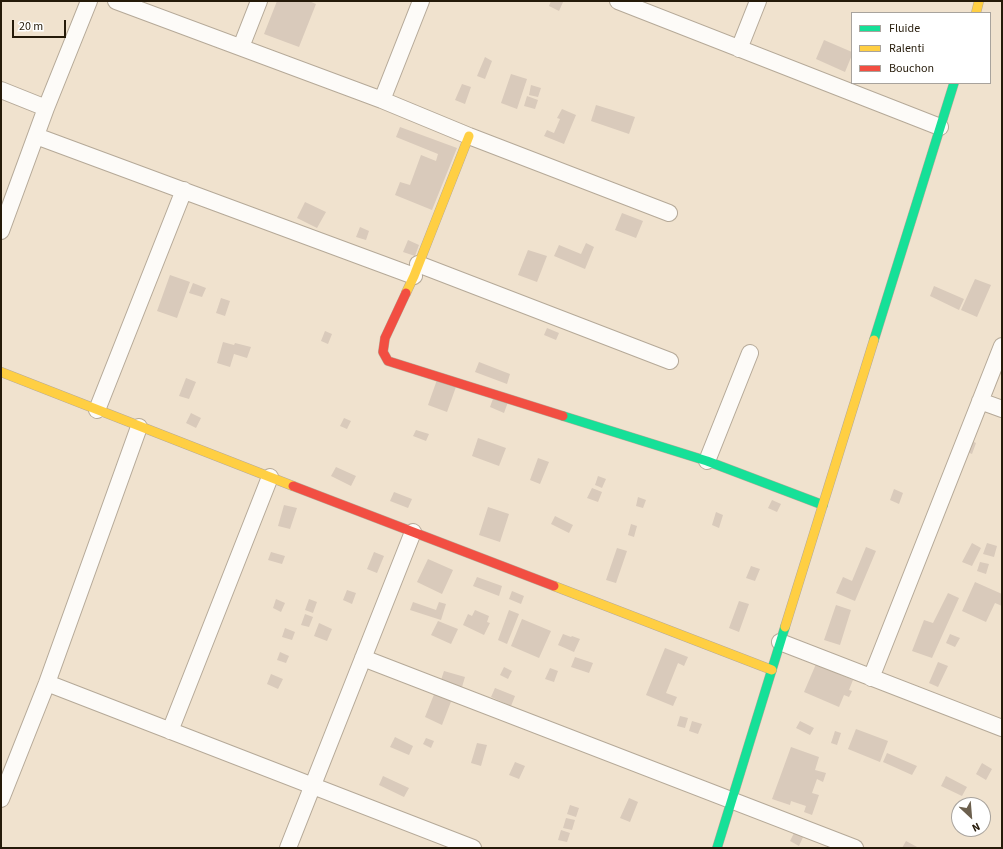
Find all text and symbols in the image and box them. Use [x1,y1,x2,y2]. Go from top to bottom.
scale bar [14,12,68,38]
legend [851,12,991,84]
text: 20 m [19,18,43,35]
text: Fluide [889,20,920,37]
text: Ralenti [889,40,924,57]
text: Bouchon [889,60,934,77]
north arrow [951,797,991,837]
text: N [969,819,983,836]

